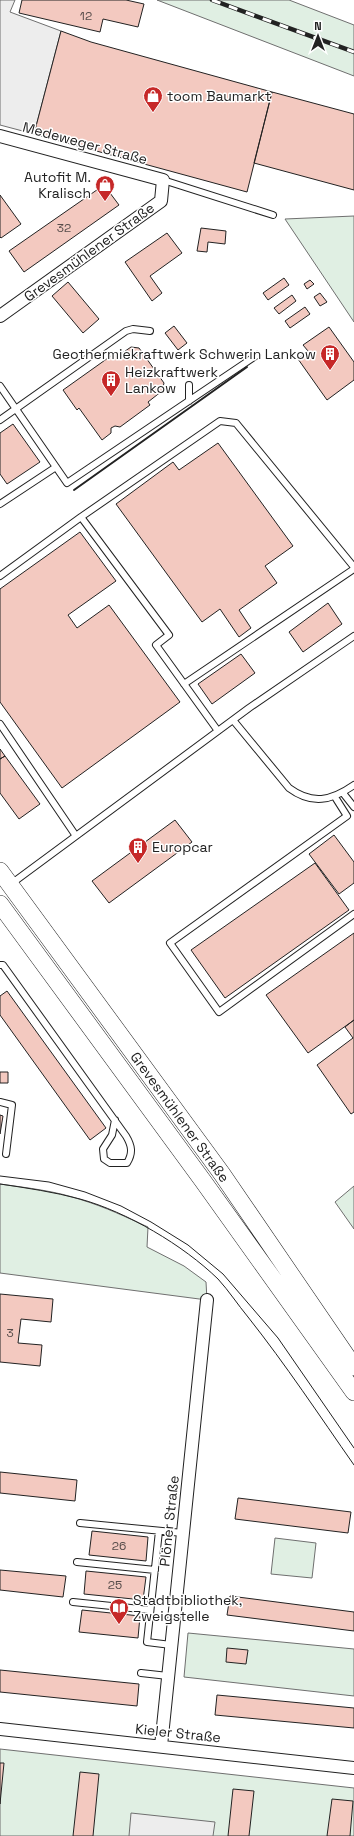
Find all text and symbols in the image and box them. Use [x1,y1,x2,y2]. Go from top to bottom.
house number: 12 [80,8,92,24]
north arrow [298,16,338,56]
text: N [314,19,322,33]
shop icon: toom Baumarkt [142,85,164,113]
place label: toom Baumarkt [167,87,271,105]
street label: Medeweger Straße [21,118,149,168]
place label: Autofit M. Kralisch [24,168,91,202]
shop icon: Autofit M. Kralisch [94,174,116,202]
street label: Grevesmühlener Straße [20,199,158,305]
house number: 32 [57,220,71,236]
building icon: Geothermiekraftwerk Schwerin Lankow [319,343,341,371]
place label: Geothermiekraftwerk Schwerin Lankow [53,345,316,363]
place label: Heizkraftwerk Lankow [125,363,218,397]
building icon: Heizkraftwerk Lankow [100,369,122,397]
building icon: Europcar [127,836,149,864]
place label: Europcar [152,838,213,856]
street label: Grevesmühlener Straße [127,1048,233,1186]
house number: 3 [6,1325,14,1341]
street label: Plöner Straße [155,1475,183,1567]
house number: 26 [112,1538,126,1554]
house number: 25 [108,1577,122,1593]
place label: Stadtbibliothek, Zweigstelle [133,1591,242,1625]
library icon: Stadtbibliothek, Zweigstelle [108,1597,130,1625]
street label: Kieler Straße [134,1720,222,1746]

